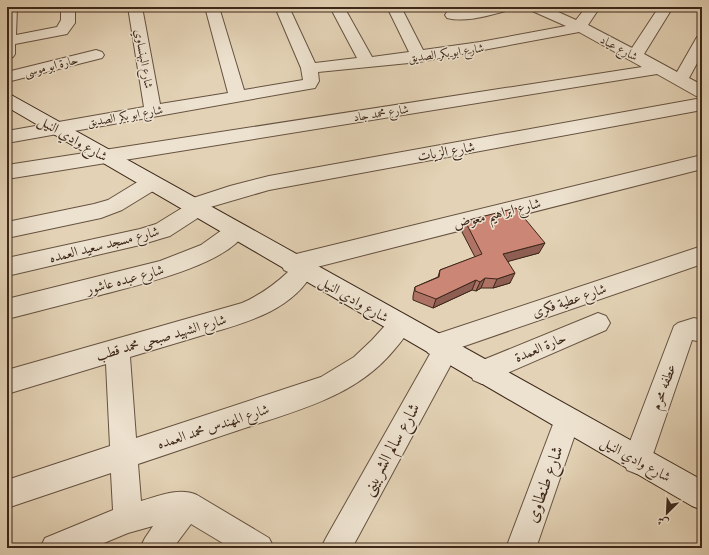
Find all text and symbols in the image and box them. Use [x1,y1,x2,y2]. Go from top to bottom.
street label: شارع البهنساوي [128,28,158,91]
street label: شارع عياد [596,31,641,67]
street label: شارع ابو بكر الصديق [407,39,486,69]
street label: حارة ابو موسى [22,51,80,81]
street label: شارع ابو بكر الصديق [86,100,165,133]
street label: شارع محمد جاد [352,100,411,128]
street label: شارع وادي النيل [33,110,112,168]
street label: شارع الزيات [416,136,477,168]
street label: شارع ابراهيم معوض [451,192,544,237]
street label: شارع مسجد سعيد العمده [47,221,162,269]
street label: شارع عبده عاشور [82,259,166,301]
street label: شارع وادي النيل [314,271,393,329]
street label: شارع عطية فكرى [529,278,610,324]
street label: شارع الشهيد صبحى محمد قطب [93,309,229,367]
street label: حارة العمدة [511,327,569,367]
street label: عطفه محرم [645,361,683,414]
street label: شارع المهندس محمد العمده [154,398,272,455]
street label: شارع سالم الشربينى [354,398,428,501]
street label: شارع وادي النيل [596,431,675,488]
street label: شارع طنطاوى [518,442,571,526]
north arrow [647,493,687,533]
text: ش [655,513,671,532]

